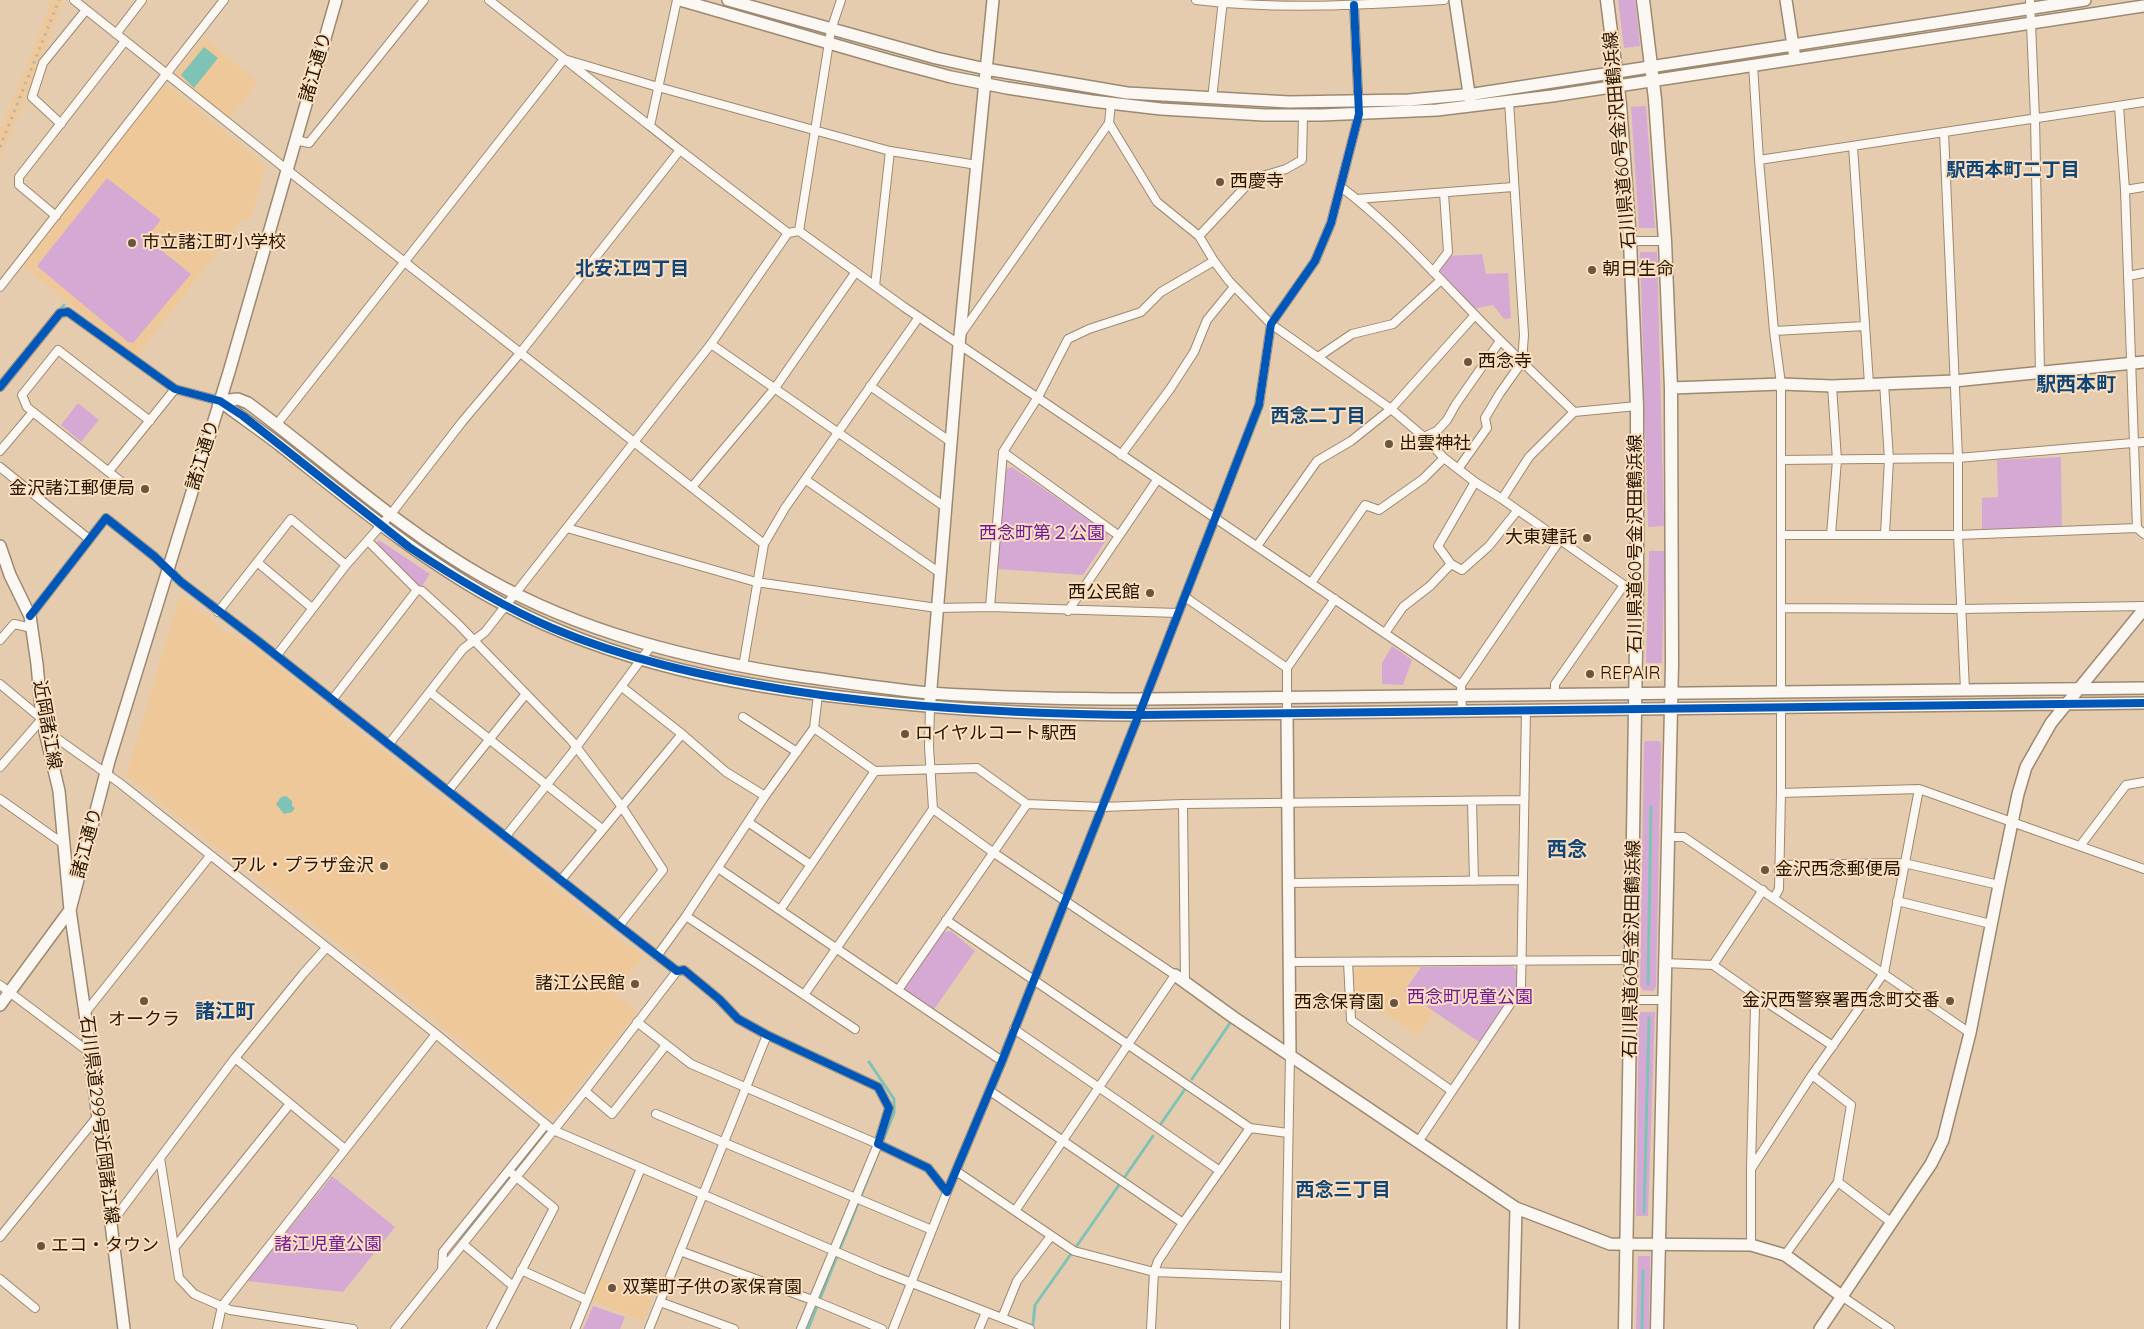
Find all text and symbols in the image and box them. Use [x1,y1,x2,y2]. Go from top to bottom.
street label: 諸江通り [296,29,336,105]
street label: 石川県道60号金沢田鶴浜線 [1600,30,1640,250]
district label: 駅西本町二丁目 [1947,159,2079,181]
place label: 西慶寺 [1230,171,1284,193]
marker: 西慶寺 [1214,176,1226,188]
place label: 市立諸江町小学校 [142,232,286,254]
marker: 市立諸江町小学校 [126,237,138,249]
district label: 北安江四丁目 [575,258,689,280]
place label: 朝日生命 [1602,259,1674,281]
marker: 朝日生命 [1586,264,1598,276]
place label: 西念寺 [1478,351,1532,373]
marker: 西念寺 [1462,356,1474,368]
district label: 駅西本町 [2036,373,2116,397]
district label: 西念二丁目 [1271,405,1365,427]
street label: 諸江通り [182,417,224,493]
place label: 出雲神社 [1399,433,1471,455]
street label: 石川県道60号金沢田鶴浜線 [1625,435,1647,653]
marker: 出雲神社 [1383,438,1395,450]
place label: 金沢諸江郵便局 [9,478,135,500]
marker: 金沢諸江郵便局 [139,483,151,495]
park label: 西念町第２公園 [979,523,1105,545]
place label: 大東建託 [1505,527,1577,549]
marker: 大東建託 [1581,532,1593,544]
place label: 西公民館 [1068,582,1140,604]
marker: 西公民館 [1144,587,1156,599]
place label: REPAIR [1600,663,1660,685]
marker: REPAIR [1584,668,1596,680]
street label: 近岡諸江線 [29,679,65,771]
place label: ロイヤルコート駅西 [915,723,1077,745]
marker: ロイヤルコート駅西 [899,728,911,740]
street label: 諸江通り [67,805,107,881]
district label: 西念 [1547,838,1587,862]
street label: 石川県道60号金沢田鶴浜線 [1619,840,1645,1058]
place label: アル・プラザ金沢 [230,855,374,877]
place label: 金沢西念郵便局 [1775,859,1901,881]
marker: アル・プラザ金沢 [378,860,390,872]
marker: 金沢西念郵便局 [1759,864,1771,876]
place label: 諸江公民館 [535,973,625,995]
marker: 諸江公民館 [629,978,641,990]
park label: 西念町児童公園 [1407,987,1533,1009]
place label: 金沢西警察署西念町交番 [1742,990,1940,1012]
place label: 西念保育園 [1294,992,1384,1014]
marker: オークラ [138,995,150,1007]
marker: 金沢西警察署西念町交番 [1944,995,1956,1007]
marker: 西念保育園 [1388,997,1400,1009]
district label: 諸江町 [195,1000,255,1024]
place label: オークラ [108,1009,180,1031]
street label: 石川県道299号近岡諸江線 [75,1014,123,1226]
district label: 西念三丁目 [1296,1179,1390,1201]
park label: 諸江児童公園 [274,1234,382,1256]
place label: エコ・タウン [51,1235,159,1257]
marker: エコ・タウン [35,1240,47,1252]
place label: 双葉町子供の家保育園 [622,1277,802,1299]
marker: 双葉町子供の家保育園 [606,1282,618,1294]

